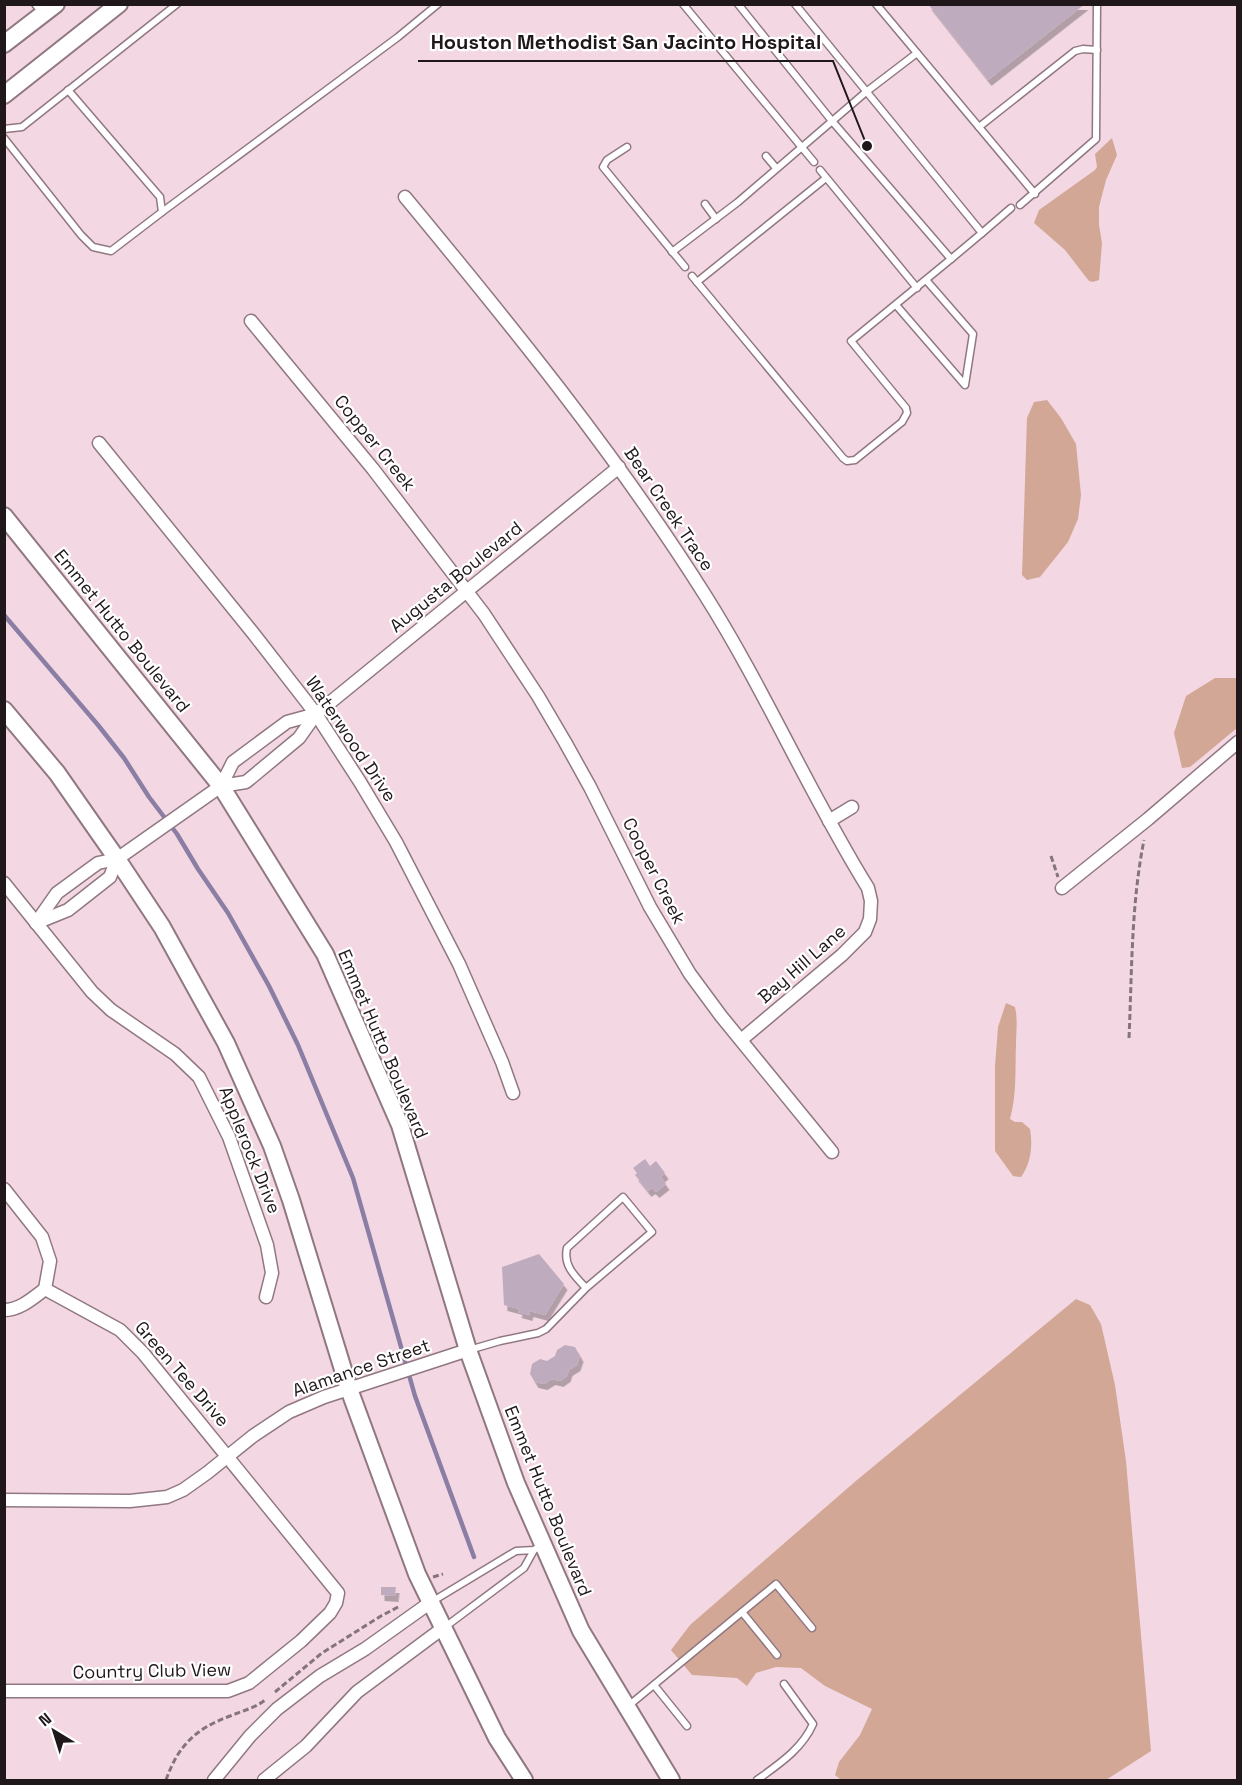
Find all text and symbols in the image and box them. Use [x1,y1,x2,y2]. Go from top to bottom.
callout: Houston Methodist San Jacinto Hospital [418,23,833,61]
text: Houston Methodist San Jacinto Hospital [431,29,821,55]
street label: Copper Creek [330,390,421,496]
street label: Bear Creek Trace [619,442,719,575]
street label: Augusta Boulevard [385,516,527,637]
street label: Emmet Hutto Boulevard [49,544,195,717]
street label: Waterwood Drive [301,672,402,806]
street label: Cooper Creek [618,814,691,928]
street label: Bay Hill Lane [753,919,850,1008]
street label: Emmet Hutto Boulevard [333,946,434,1142]
street label: Applerock Drive [214,1083,286,1217]
street label: Green Tee Drive [130,1316,235,1431]
street label: Alamance Street [289,1333,433,1402]
street label: Emmet Hutto Boulevard [500,1402,597,1599]
street label: Country Club View [73,1658,231,1683]
north arrow [24,1701,84,1761]
text: N [34,1708,56,1731]

